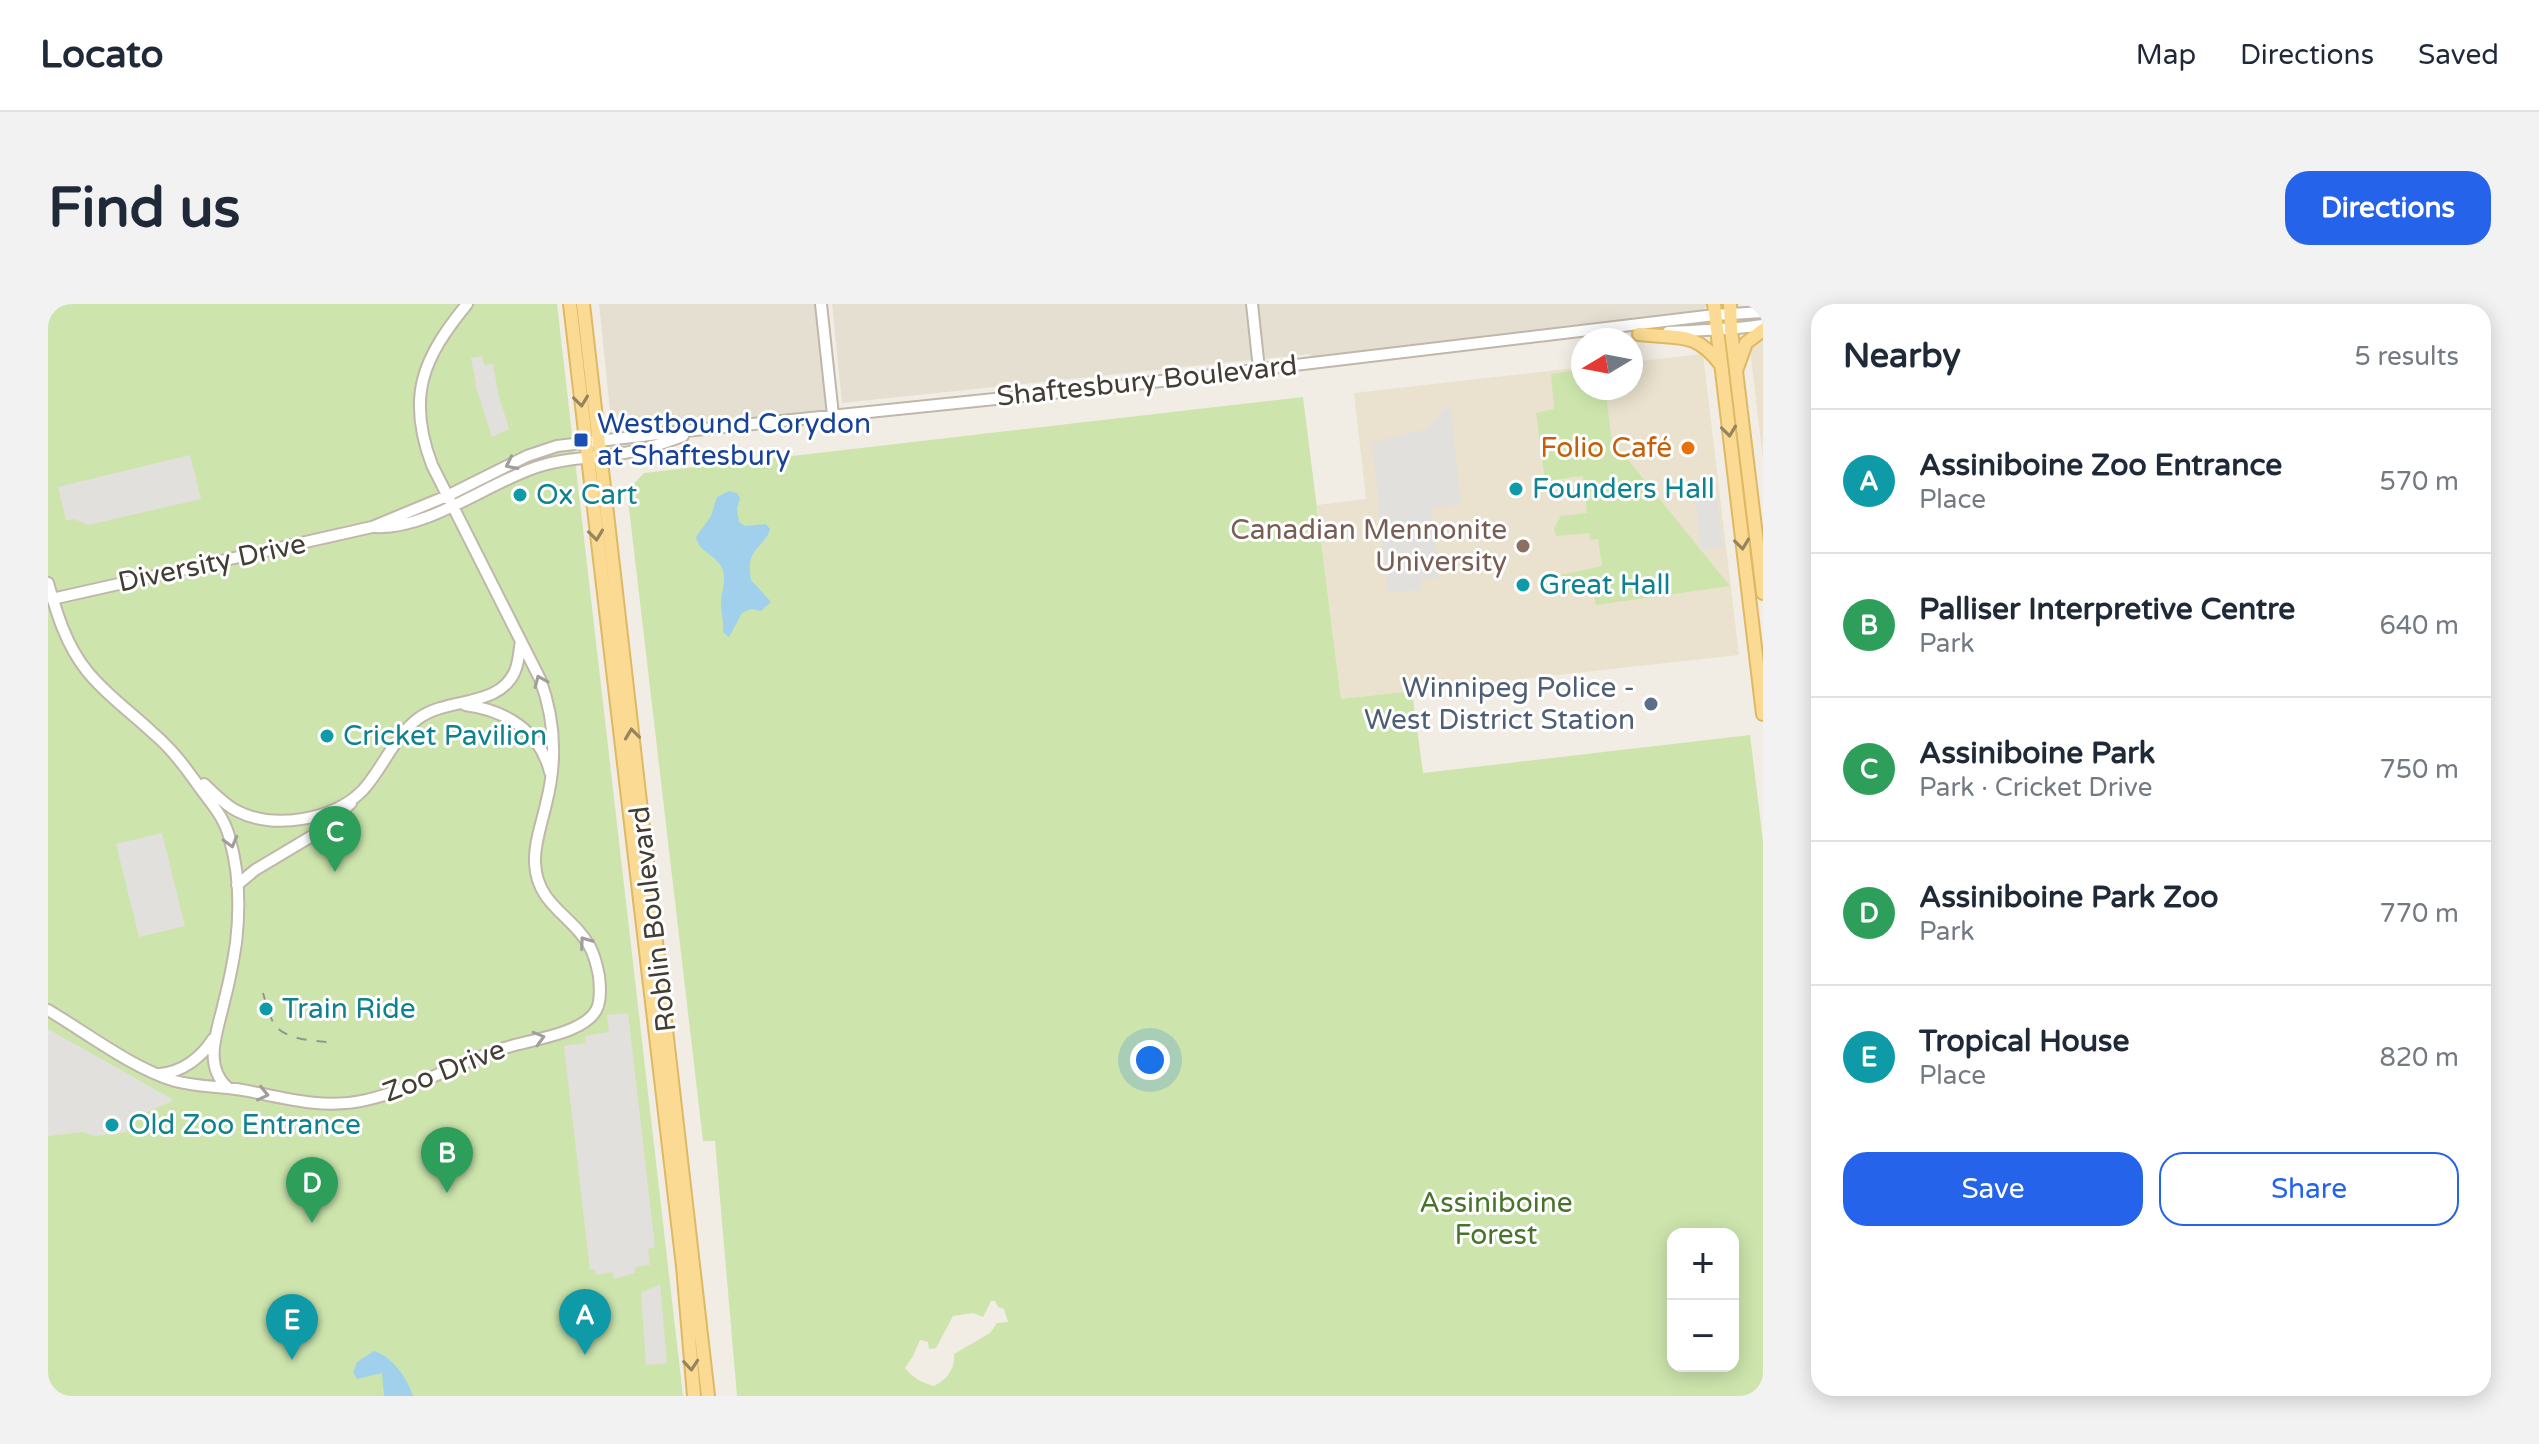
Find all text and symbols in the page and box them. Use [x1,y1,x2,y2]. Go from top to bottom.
text: Locato [40,32,164,78]
text: Map [2136,38,2196,72]
text: Directions [2240,38,2374,72]
text: Saved [2418,38,2499,72]
button: Directions [2285,171,2491,245]
text: Find us [48,175,240,242]
north arrow [1571,328,1643,400]
text: Nearby [1843,336,1961,377]
text: 5 results [2354,341,2459,372]
street label: Shaftesbury Boulevard [995,348,1299,414]
one-way arrow [572,395,589,408]
place label: Westbound Corydon at Shaftesbury [597,407,871,473]
one-way arrow [1720,424,1737,438]
marker: Westbound Corydon at Shaftesbury [572,431,590,449]
place label: Folio Café [1540,431,1672,465]
marker: Folio Café [1679,439,1697,457]
text: Assiniboine Zoo Entrance [1919,447,2282,484]
one-way arrow [505,455,520,470]
text: A [1859,466,1879,497]
text: 570 m [2379,466,2459,497]
place label: Founders Hall [1532,472,1715,506]
place label: Ox Cart [536,478,638,512]
marker: Founders Hall [1507,480,1525,498]
text: Place [1919,484,1986,515]
marker: Ox Cart [511,486,529,504]
place label: Canadian Mennonite University [1230,513,1507,579]
street label: Diversity Drive [115,526,309,600]
one-way arrow [588,529,605,542]
marker: Canadian Mennonite University [1514,537,1532,555]
one-way arrow [1734,538,1751,551]
place label: Great Hall [1539,568,1671,602]
marker: Great Hall [1514,576,1532,594]
text: Palliser Interpretive Centre [1919,591,2295,628]
text: B [1860,610,1878,641]
text: 640 m [2379,610,2459,641]
text: Park [1919,628,1975,659]
place label: Winnipeg Police - West District Station [1364,671,1635,737]
one-way arrow [533,675,549,689]
marker: Winnipeg Police - West District Station [1642,695,1660,713]
place label: Cricket Pavilion [343,719,547,753]
marker: Cricket Pavilion [318,727,336,745]
one-way arrow [624,727,641,741]
text: Assiniboine Park [1919,735,2155,772]
text: C [1860,754,1878,785]
text: 750 m [2379,754,2459,785]
text: Park · Cricket Drive [1919,772,2152,803]
street label: Roblin Boulevard [622,804,684,1034]
pin: C [309,806,361,872]
one-way arrow [221,835,238,849]
text: Assiniboine Park Zoo [1919,879,2219,916]
text: D [1859,898,1879,929]
text: 770 m [2379,898,2459,929]
text: Park [1919,916,1975,947]
one-way arrow [580,936,595,951]
place label: Train Ride [282,992,416,1026]
marker: Train Ride [257,1000,275,1018]
text: Tropical House [1919,1023,2129,1060]
one-way arrow [531,1031,545,1047]
street label: Zoo Drive [378,1032,510,1110]
your location [1130,1040,1170,1080]
text: E [1861,1042,1877,1073]
text: 820 m [2379,1042,2459,1073]
text: Place [1919,1060,1986,1091]
one-way arrow [256,1085,269,1102]
place label: Old Zoo Entrance [128,1108,361,1142]
marker: Old Zoo Entrance [103,1116,121,1134]
pin: B [421,1127,473,1193]
button: Save [1843,1152,2143,1226]
button: Share [2159,1152,2459,1226]
pin: D [286,1157,338,1223]
park label: Assiniboine Forest [1419,1186,1573,1252]
map controls [1667,1228,1739,1372]
button: + [1667,1228,1739,1300]
pin: A [559,1289,611,1355]
pin: E [266,1294,318,1360]
button: − [1667,1300,1739,1372]
one-way arrow [682,1359,699,1372]

